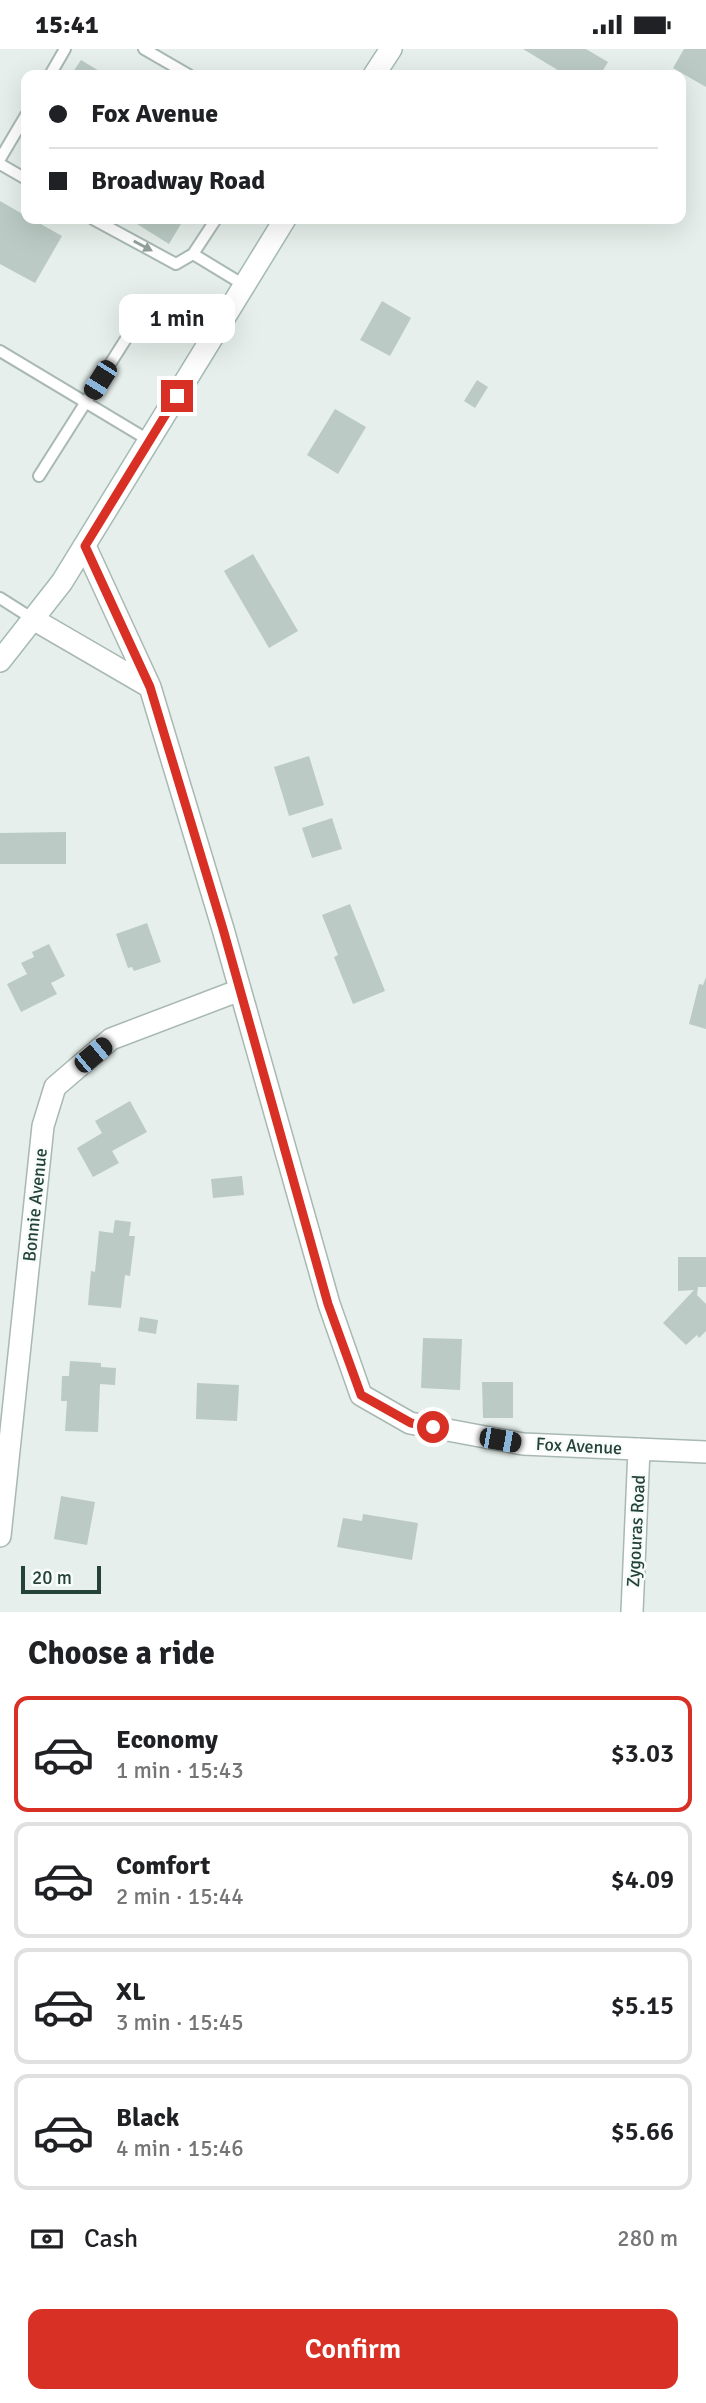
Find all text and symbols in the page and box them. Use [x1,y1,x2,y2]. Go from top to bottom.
text: 15:41 [35,9,99,41]
text: Fox Avenue [91,98,218,130]
text: Broadway Road [91,165,265,197]
one-way arrow [133,241,153,252]
callout: 1 min [119,295,235,343]
text: 1 min [149,304,205,333]
car [80,357,121,403]
route end [161,380,193,412]
car [71,1033,116,1077]
street label: Bonnie Avenue [18,1147,52,1263]
route start [417,1411,449,1443]
car [478,1426,523,1454]
street label: Fox Avenue [535,1433,623,1459]
street label: Zygouras Road [622,1474,650,1588]
scale bar [21,1563,102,1595]
text: 20 m [32,1566,72,1590]
text: Choose a ride [28,1634,215,1673]
icon: car [32,1723,95,1786]
text: Economy [116,1724,218,1756]
text: $3.03 [611,1738,674,1770]
text: 1 min · 15:43 [116,1756,244,1785]
icon: car [32,1849,95,1912]
text: Comfort [116,1850,210,1882]
text: $4.09 [611,1864,674,1896]
text: 2 min · 15:44 [116,1882,244,1911]
icon: car [32,1975,95,2038]
text: XL [116,1976,146,2008]
text: $5.15 [611,1990,674,2022]
text: 3 min · 15:45 [116,2008,244,2037]
icon: car [32,2101,95,2164]
text: Black [116,2102,179,2134]
text: $5.66 [611,2116,674,2148]
text: 4 min · 15:46 [116,2134,244,2163]
icon: cash [28,2220,66,2258]
text: Cash [84,2223,138,2255]
text: 280 m [617,2224,678,2253]
button: Confirm [28,2309,678,2389]

